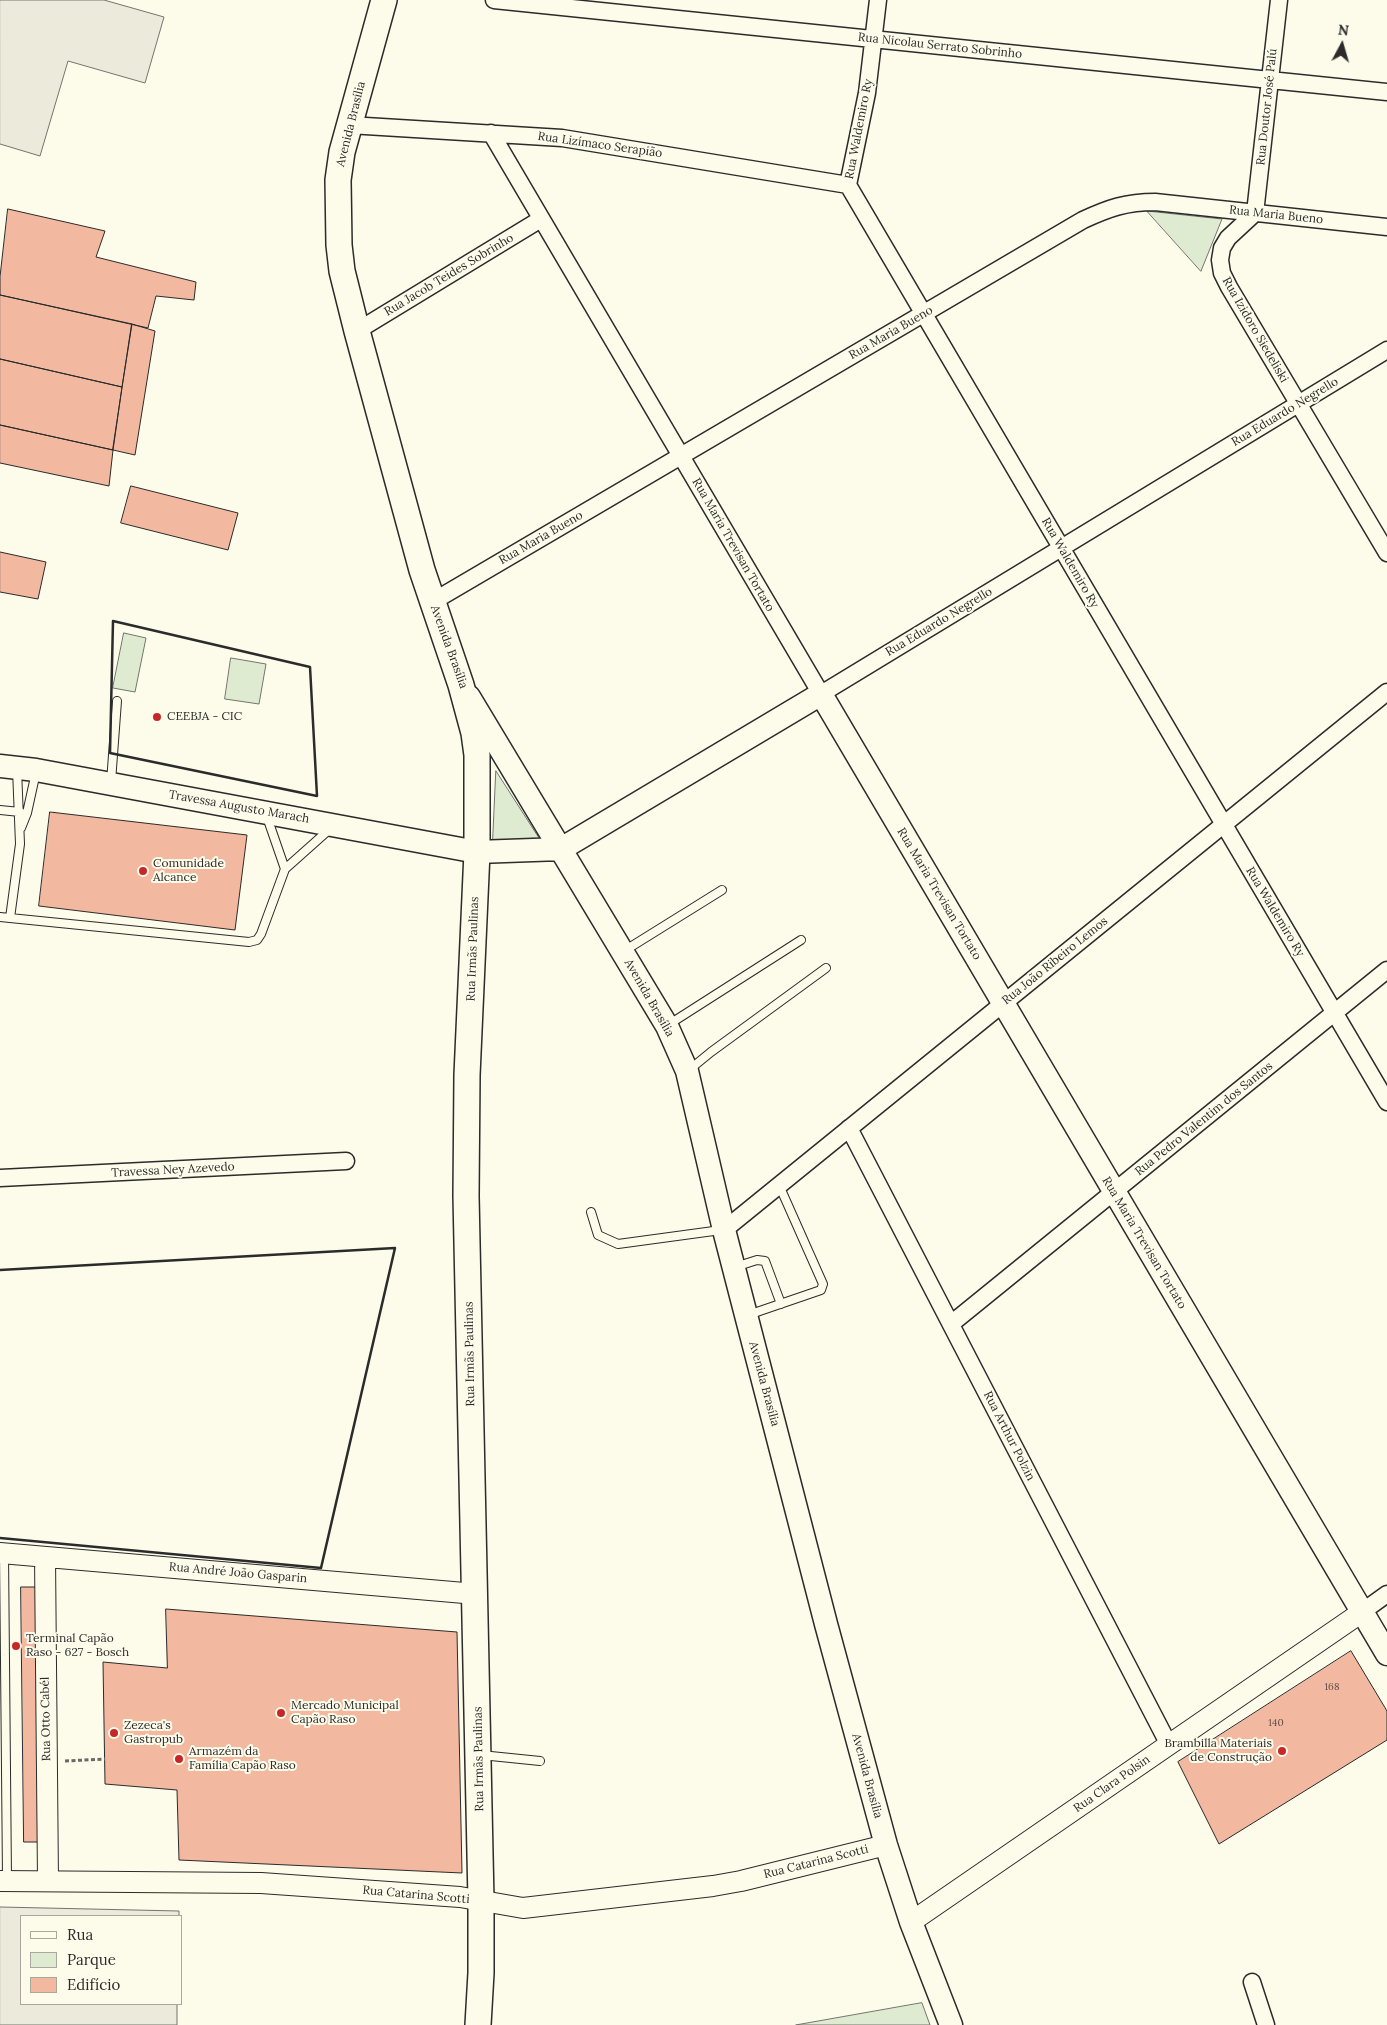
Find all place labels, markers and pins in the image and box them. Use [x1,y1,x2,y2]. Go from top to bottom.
place label: CEEBJA - CIC [167,710,242,724]
marker: CEEBJA - CIC [151,711,163,723]
place label: Comunidade Alcance [153,857,224,885]
marker: Comunidade Alcance [137,865,149,877]
place label: Terminal Capão Raso - 627 - Bosch [26,1632,129,1660]
marker: Terminal Capão Raso - 627 - Bosch [10,1640,22,1652]
place label: Mercado Municipal Capão Raso [291,1699,399,1727]
marker: Mercado Municipal Capão Raso [275,1707,287,1719]
place label: Zezeca's Gastropub [124,1719,183,1747]
marker: Zezeca's Gastropub [108,1727,120,1739]
place label: Brambilla Materiais de Construção [1164,1737,1272,1765]
place label: Armazém da Família Capão Raso [189,1745,296,1773]
marker: Brambilla Materiais de Construção [1276,1745,1288,1757]
marker: Armazém da Família Capão Raso [173,1753,185,1765]

